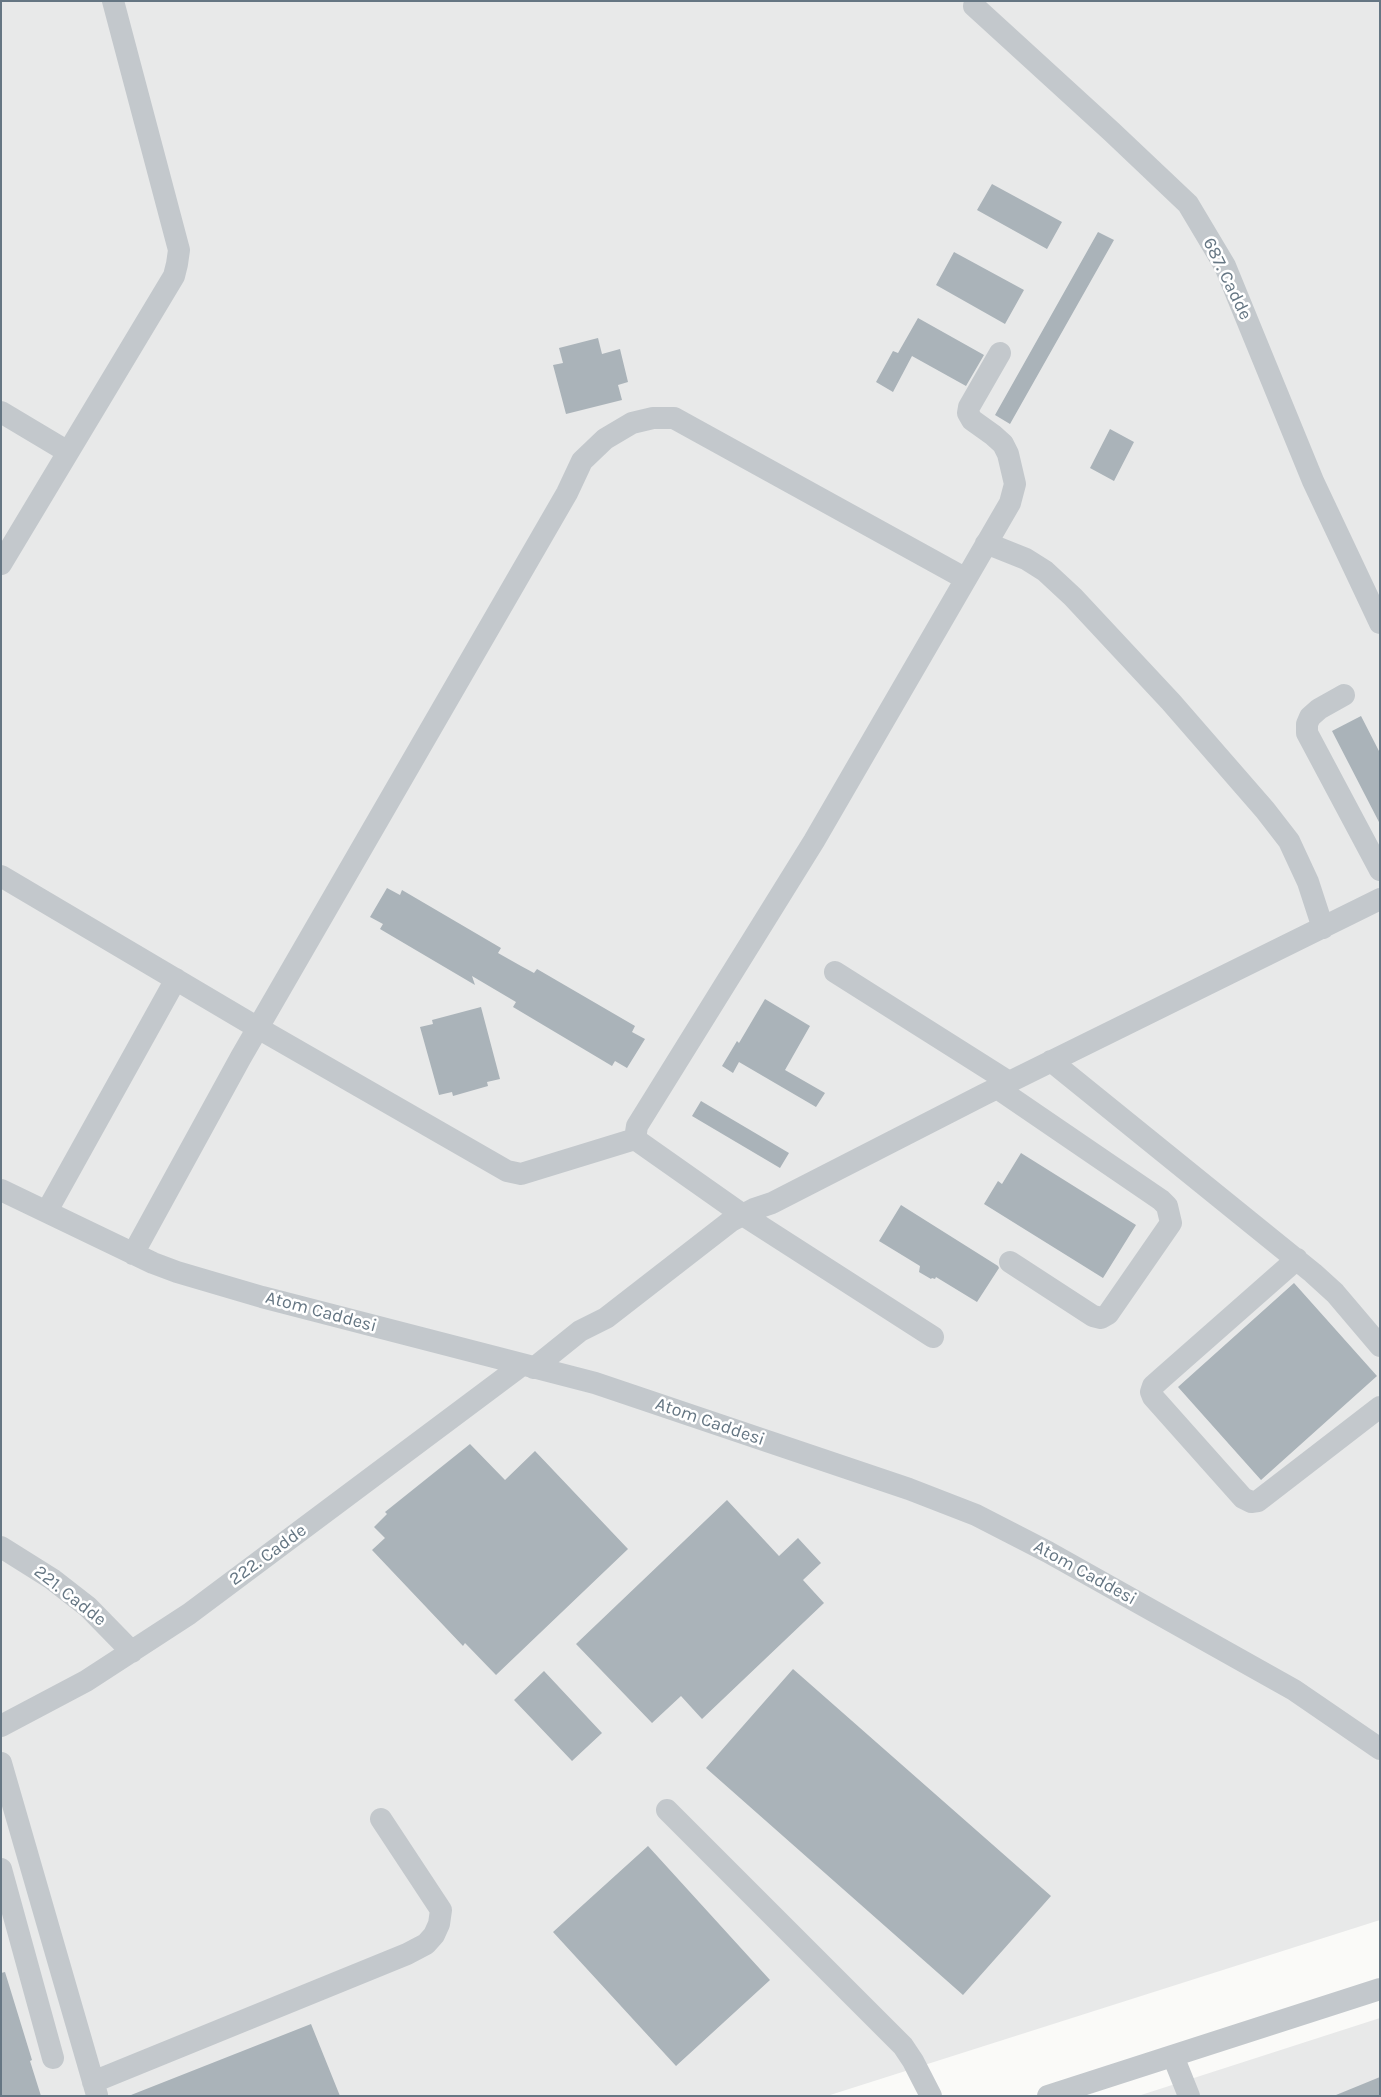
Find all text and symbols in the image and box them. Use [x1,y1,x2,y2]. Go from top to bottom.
street label: 687. Cadde [1198,234,1256,324]
street label: Atom Caddesi [263,1287,379,1337]
street label: Atom Caddesi [652,1393,768,1451]
street label: 222. Cadde [225,1520,311,1590]
street label: Atom Caddesi [1030,1536,1140,1610]
street label: 221. Cadde [30,1561,110,1631]

